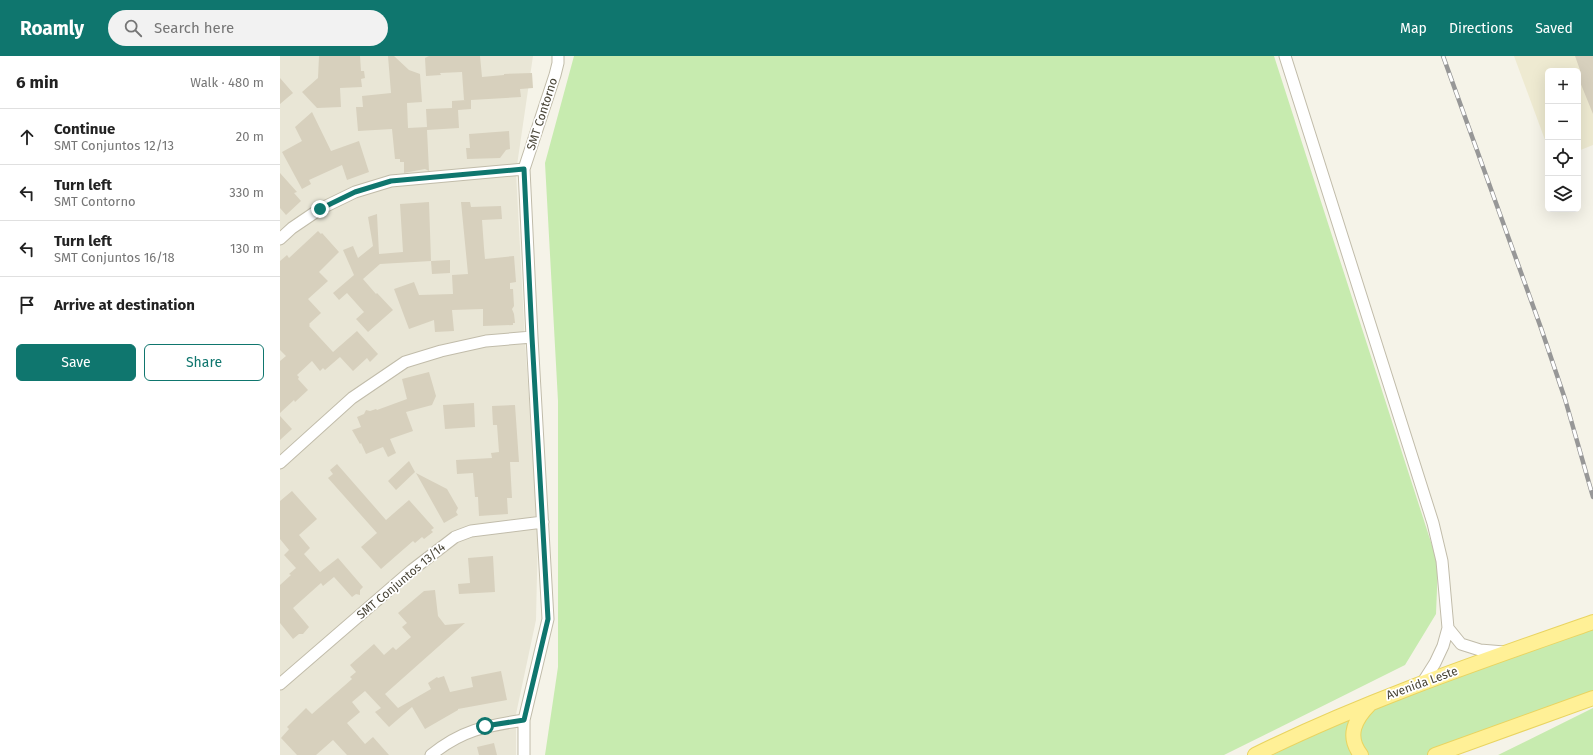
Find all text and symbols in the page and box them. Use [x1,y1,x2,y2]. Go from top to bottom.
search box [108,10,388,46]
text: Roamly [20,17,84,40]
icon: search [122,17,144,39]
text: Search here [154,19,234,37]
text: Map [1400,20,1427,37]
text: Directions [1449,20,1513,37]
text: Saved [1535,20,1573,37]
map controls [1545,68,1581,212]
button: + [1545,68,1581,104]
text: 6 min [16,72,59,93]
text: Walk · 480 m [190,75,264,90]
street label: SMT Contorno [524,76,560,152]
button: − [1545,104,1581,140]
text: Continue [54,120,115,138]
icon: ahead [16,126,38,148]
text: 20 m [236,129,264,144]
text: SMT Conjuntos 12/13 [54,138,174,153]
button: locate [1545,140,1581,176]
text: Turn left [54,176,112,194]
button: layers [1545,176,1581,212]
icon: left [16,182,38,204]
text: 330 m [229,185,264,200]
text: SMT Contorno [54,194,136,209]
route end [311,200,329,218]
text: Turn left [54,232,112,250]
icon: left [16,238,38,260]
text: 130 m [230,241,264,256]
text: SMT Conjuntos 16/18 [54,250,175,265]
icon: arrive [16,294,38,316]
text: Arrive at destination [54,296,195,314]
button: Save [16,344,136,381]
button: Share [144,344,264,381]
street label: SMT Conjuntos 13/14 [354,540,448,622]
street label: Avenida Leste [1384,664,1460,702]
route start [476,717,494,735]

